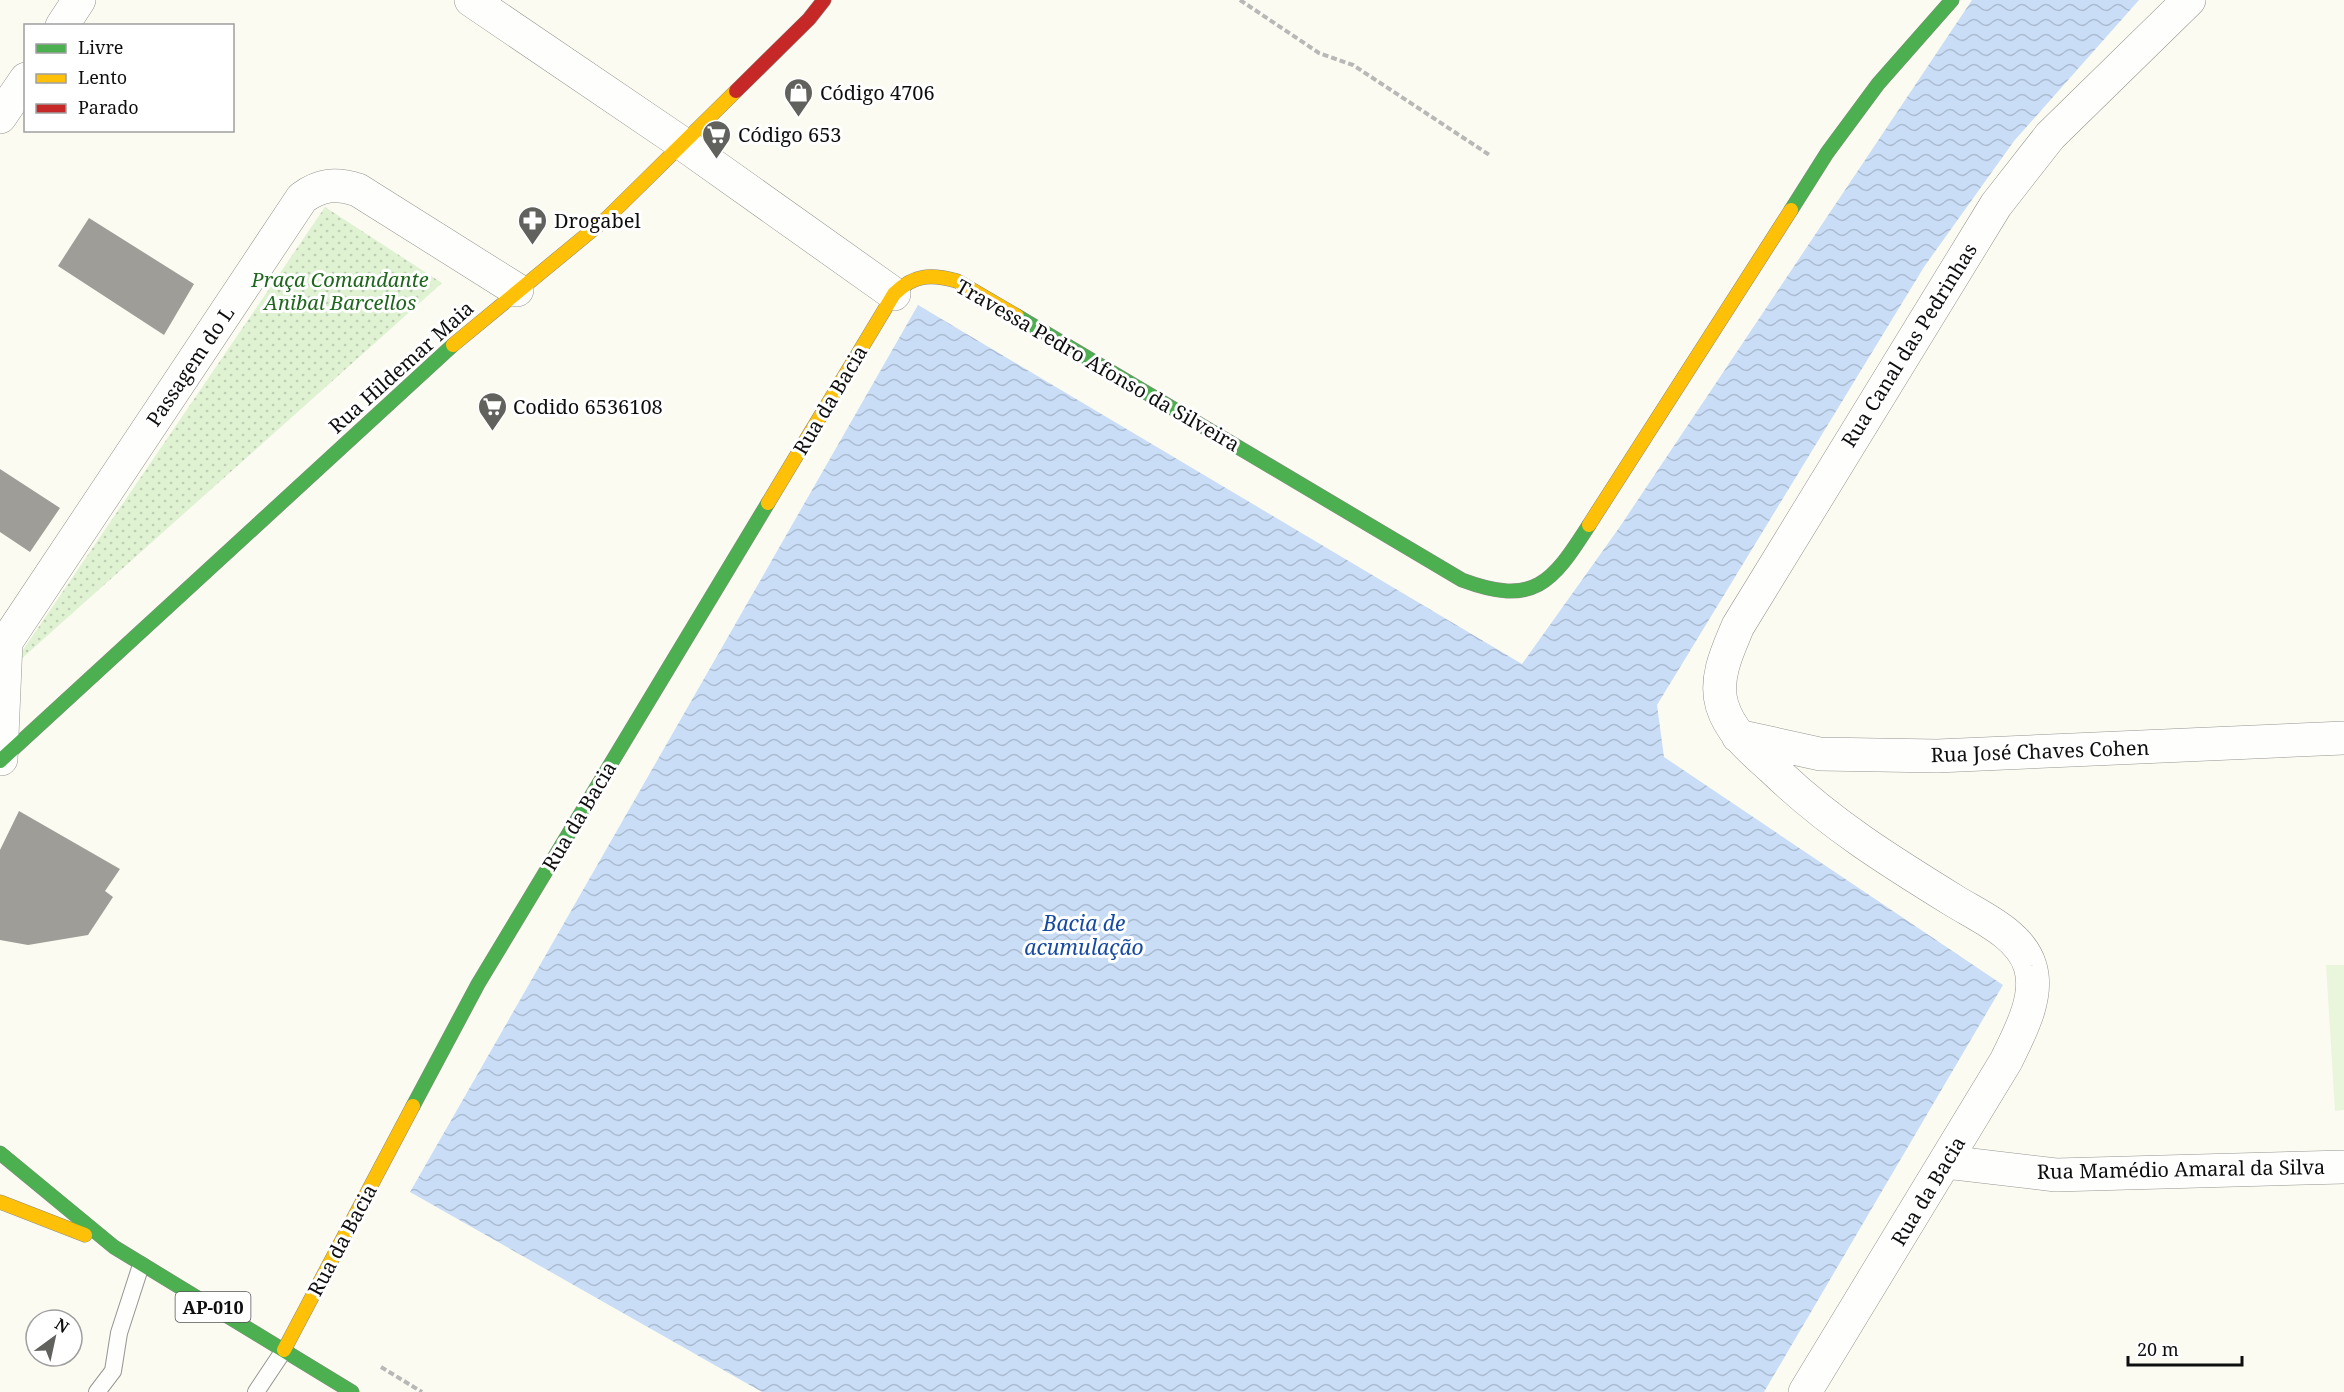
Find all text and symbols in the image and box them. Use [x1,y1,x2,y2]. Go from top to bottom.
legend [24,24,234,132]
text: Livre [78,35,124,59]
text: Lento [78,65,127,89]
shop icon: Código 4706 [783,76,815,118]
place label: Código 4706 [820,79,935,106]
text: Parado [78,95,139,119]
supermarket icon: Código 653 [701,118,733,160]
place label: Código 653 [738,121,842,148]
pharmacy icon: Drogabel [517,204,549,246]
place label: Drogabel [554,207,641,234]
street label: Rua Canal das Pedrinhas [1835,238,1983,452]
park label: Praça Comandante Anibal Barcellos [250,266,429,316]
street label: Travessa Pedro Afonso da Silveira [951,272,1245,458]
street label: Rua Hildemar Maia [323,295,479,439]
street label: Passagem do L [140,301,240,431]
street label: Rua da Bacia [787,340,873,460]
supermarket icon: Codido 6536108 [476,390,508,432]
place label: Codido 6536108 [513,393,663,420]
street label: Rua José Chaves Cohen [1930,734,2150,768]
street label: Rua da Bacia [536,756,622,876]
water label: Bacia de acumulação [1024,909,1144,961]
street label: Rua da Bacia [1885,1131,1971,1251]
street label: Rua Mamédio Amaral da Silva [2037,1153,2325,1185]
street label: Rua da Bacia [301,1179,383,1301]
road number: AP-010 [176,1292,250,1322]
north arrow [24,1308,84,1368]
text: N [51,1313,74,1338]
scale bar [2128,1329,2242,1367]
text: 20 m [2137,1337,2179,1361]

